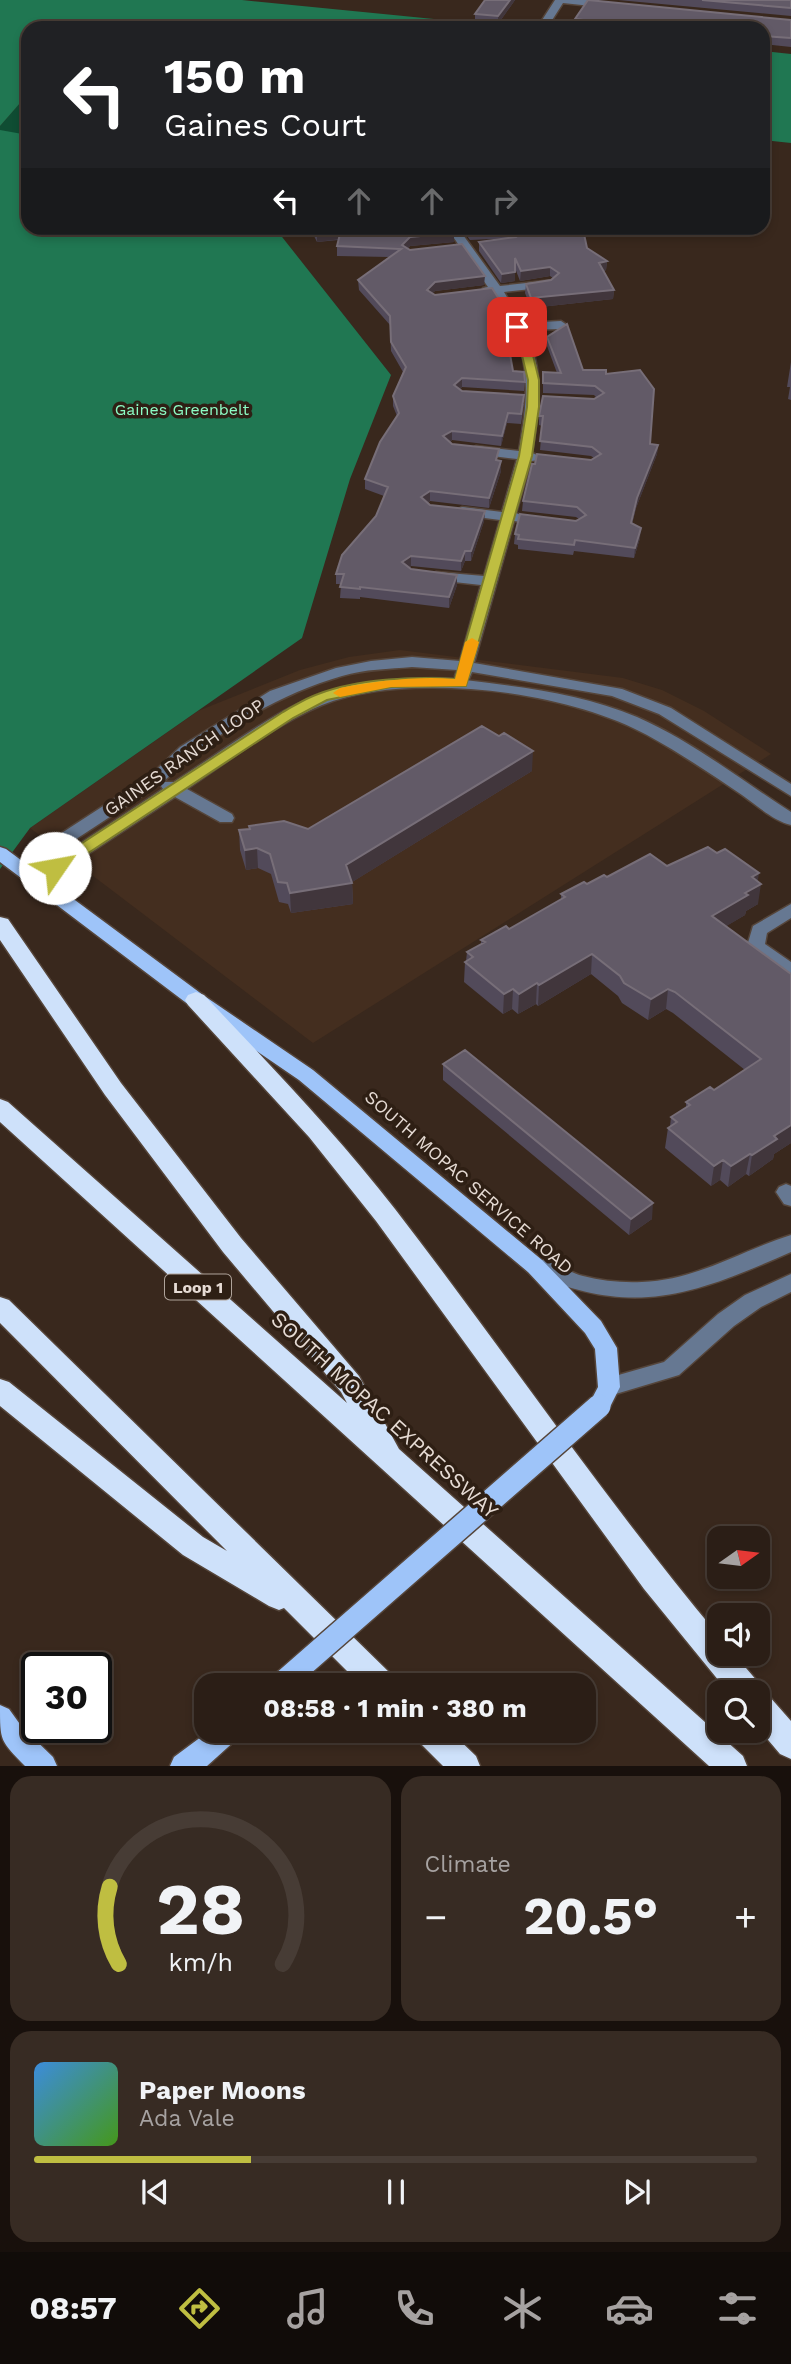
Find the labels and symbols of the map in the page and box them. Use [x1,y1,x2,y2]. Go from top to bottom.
pin [487,297,547,357]
park label: Gaines Greenbelt [115,400,250,419]
street label: GAINES RANCH LOOP [100,694,268,820]
position arrow [18,831,92,905]
street label: SOUTH MOPAC SERVICE ROAD [361,1086,577,1278]
road number: Loop 1 [165,1274,231,1300]
street label: SOUTH MOPAC EXPRESSWAY [266,1306,504,1524]
north arrow [707,1526,770,1589]
speed limit sign: 30 [21,1652,112,1743]

